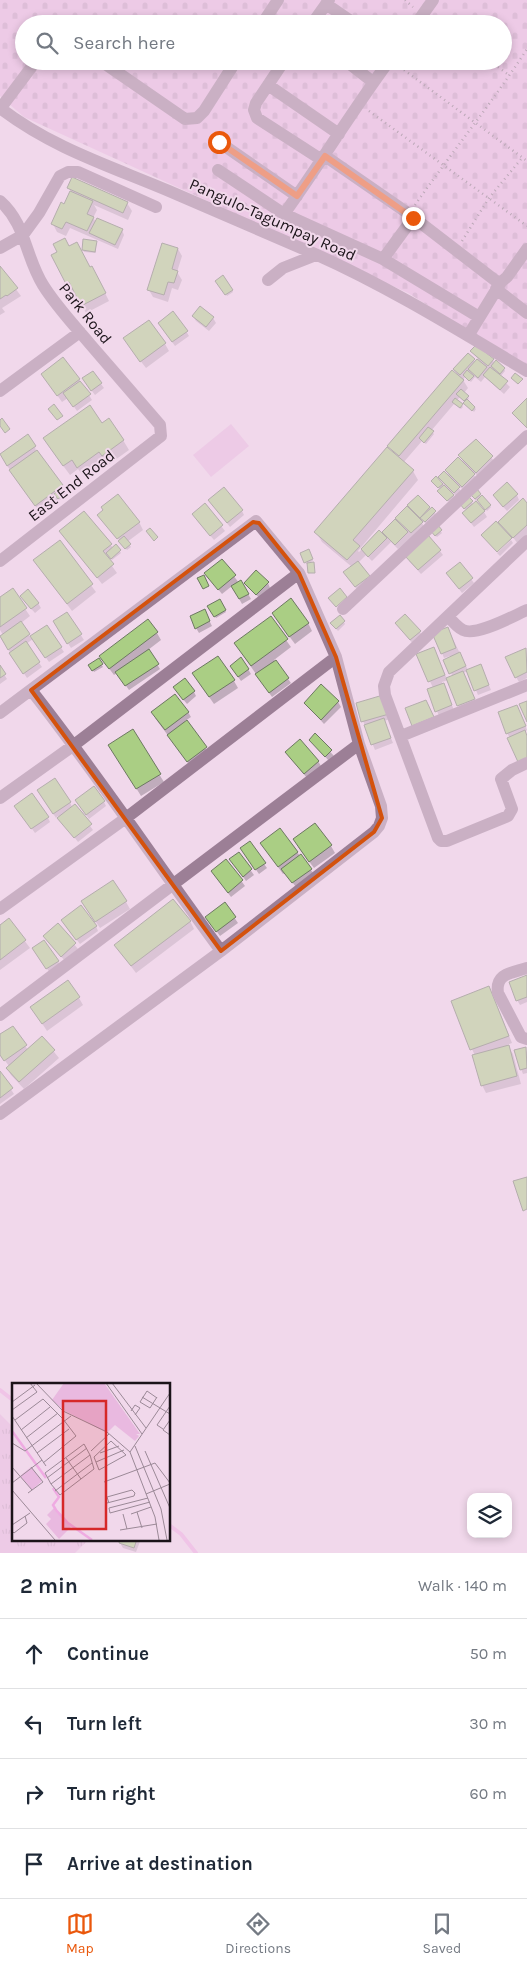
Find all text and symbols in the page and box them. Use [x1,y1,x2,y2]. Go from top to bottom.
search box [15,15,512,70]
icon: search [33,29,61,57]
text: Search here [73,32,175,54]
route start [208,131,231,154]
street label: Pangulo-Tagumpay Road [187,174,359,265]
route end [402,207,425,230]
street label: Park Road [55,279,116,348]
street label: East End Road [24,446,118,525]
inset map [12,1383,170,1540]
map controls [467,1493,512,1538]
button: layers [467,1493,512,1538]
text: 2 min [20,1574,78,1598]
text: Walk · 140 m [418,1576,507,1595]
icon: ahead [20,1640,48,1668]
text: Continue [67,1643,149,1665]
text: 50 m [470,1644,507,1663]
icon: left [20,1710,48,1738]
text: Turn left [67,1713,142,1735]
text: 30 m [469,1714,507,1733]
icon: right [20,1780,48,1808]
text: Turn right [67,1783,156,1805]
text: 60 m [470,1784,507,1803]
icon: arrive [20,1850,48,1878]
text: Arrive at destination [67,1853,253,1875]
tab: Map [66,1910,94,1957]
tab: Directions [225,1910,291,1957]
tab: Saved [423,1910,461,1957]

